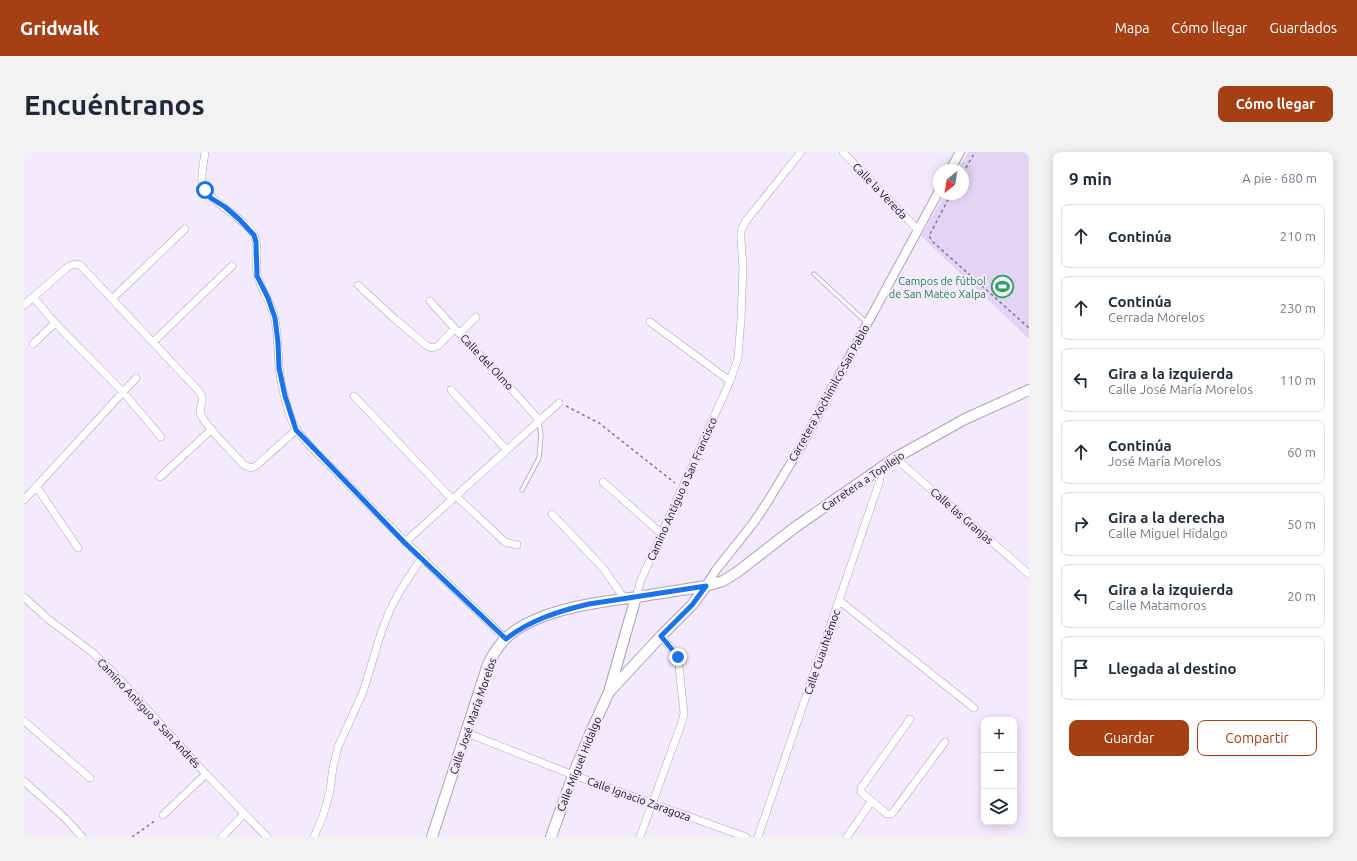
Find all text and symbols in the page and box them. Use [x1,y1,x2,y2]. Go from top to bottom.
text: Gridwalk [20,17,99,39]
text: Mapa [1115,20,1150,36]
text: Cómo llegar [1172,20,1247,36]
text: Guardados [1269,20,1337,36]
button: Cómo llegar [1218,86,1333,122]
text: Encuéntranos [24,89,205,120]
street label: Calle la Vereda [850,161,910,221]
north arrow [933,164,969,200]
text: 9 min [1069,169,1112,188]
text: A pie · 680 m [1242,171,1317,185]
route start [196,181,214,199]
icon: ahead [1070,225,1092,247]
text: Continúa [1108,228,1172,245]
text: 210 m [1280,229,1316,243]
sports icon: Campos de fútbol de San Mateo Xalpa [989,274,1015,300]
place label: Campos de fútbol de San Mateo Xalpa [889,275,986,300]
text: Continúa [1108,293,1172,310]
icon: ahead [1070,297,1092,319]
text: 230 m [1280,301,1316,315]
text: Cerrada Morelos [1108,310,1205,324]
street label: Carretera Xochimilco-San Pablo [786,322,872,464]
street label: Calle del Olmo [458,332,516,392]
text: Gira a la izquierda [1108,365,1234,382]
icon: left [1070,369,1092,391]
text: 110 m [1280,373,1316,387]
text: Calle José María Morelos [1108,382,1253,396]
street label: Camino Antiguo a San Francisco [645,415,719,563]
text: Continúa [1108,437,1172,454]
icon: ahead [1070,441,1092,463]
text: 60 m [1287,445,1316,459]
street label: Carretera a Topilejo [819,449,907,513]
text: José María Morelos [1108,454,1221,468]
street label: Calle las Granjas [928,486,996,547]
text: Gira a la derecha [1108,509,1225,526]
icon: right [1070,513,1092,535]
text: 50 m [1287,517,1316,531]
text: Calle Miguel Hidalgo [1108,526,1228,540]
text: Gira a la izquierda [1108,581,1234,598]
icon: left [1070,585,1092,607]
text: 20 m [1287,589,1316,603]
text: Calle Matamoros [1108,598,1206,612]
street label: Calle Cuauhtémoc [802,608,842,696]
route end [669,648,687,666]
street label: Camino Antiguo a San Andrés [95,656,203,770]
street label: Calle José María Morelos [447,656,499,776]
icon: arrive [1070,657,1092,679]
text: Llegada al destino [1108,660,1237,677]
street label: Calle Miguel Hidalgo [554,715,604,813]
map controls [981,717,1017,825]
button: + [981,717,1017,753]
button: Guardar [1069,720,1189,756]
button: Compartir [1197,720,1317,756]
button: − [981,753,1017,789]
street label: Calle Ignacio Zaragoza [585,775,693,823]
button: layers [981,789,1017,825]

